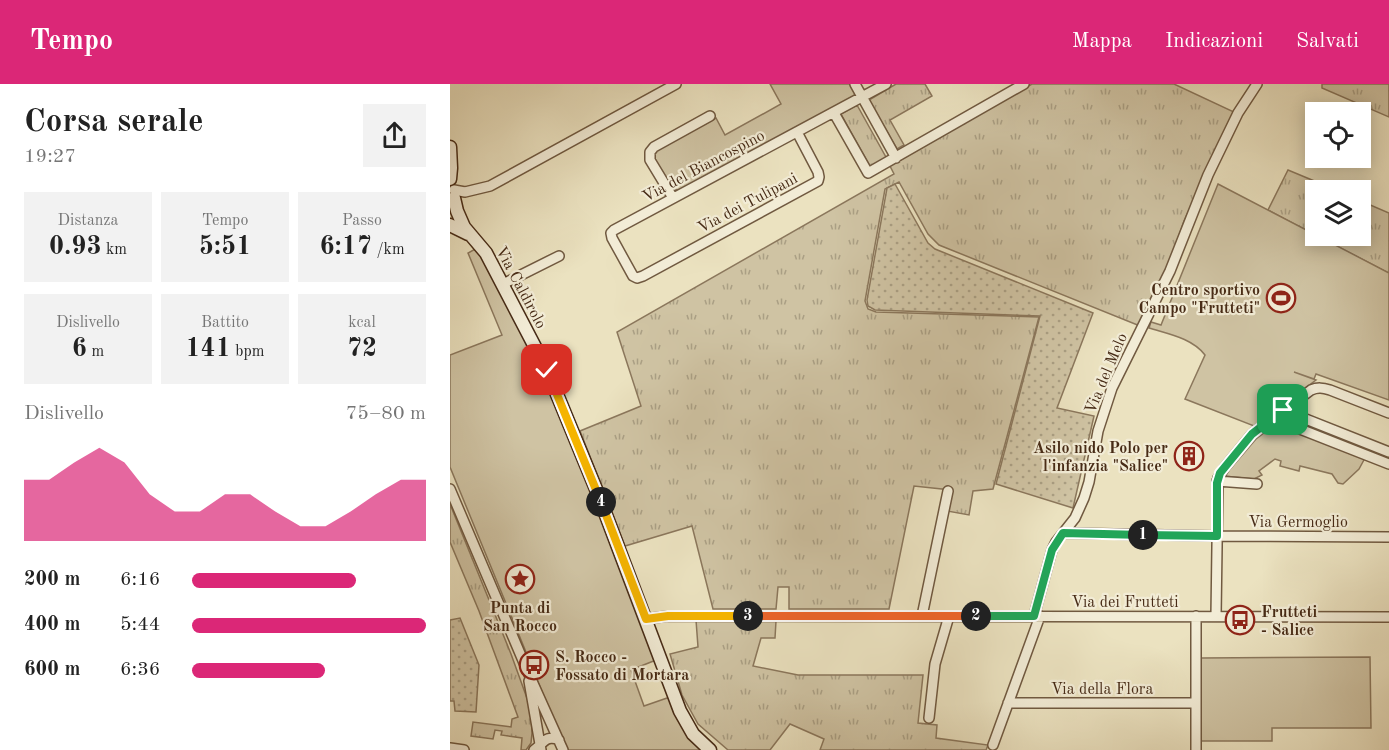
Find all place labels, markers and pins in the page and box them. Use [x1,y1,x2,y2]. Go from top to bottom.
sports icon: Centro sportivo Campo "Frutteti" [1265,282,1297,314]
place label: Centro sportivo Campo "Frutteti" [1138,283,1260,317]
pin [521,344,572,395]
pin [1257,384,1308,435]
building icon: Asilo nido Polo per l'infanzia "Salice" [1173,440,1205,472]
place label: Asilo nido Polo per l'infanzia "Salice" [1033,441,1168,475]
pin: 4 [586,487,616,517]
pin: 1 [1128,520,1158,550]
place icon: Punta di San Rocco [504,563,536,595]
place label: Punta di San Rocco [483,601,557,635]
pin: 3 [733,601,763,631]
pin: 2 [961,601,991,631]
bus stop icon: Frutteti - Salice [1224,604,1256,636]
place label: Frutteti - Salice [1261,605,1317,639]
bus stop icon: S. Rocco - Fossato di Mortara [518,649,550,681]
place label: S. Rocco - Fossato di Mortara [555,650,689,684]

